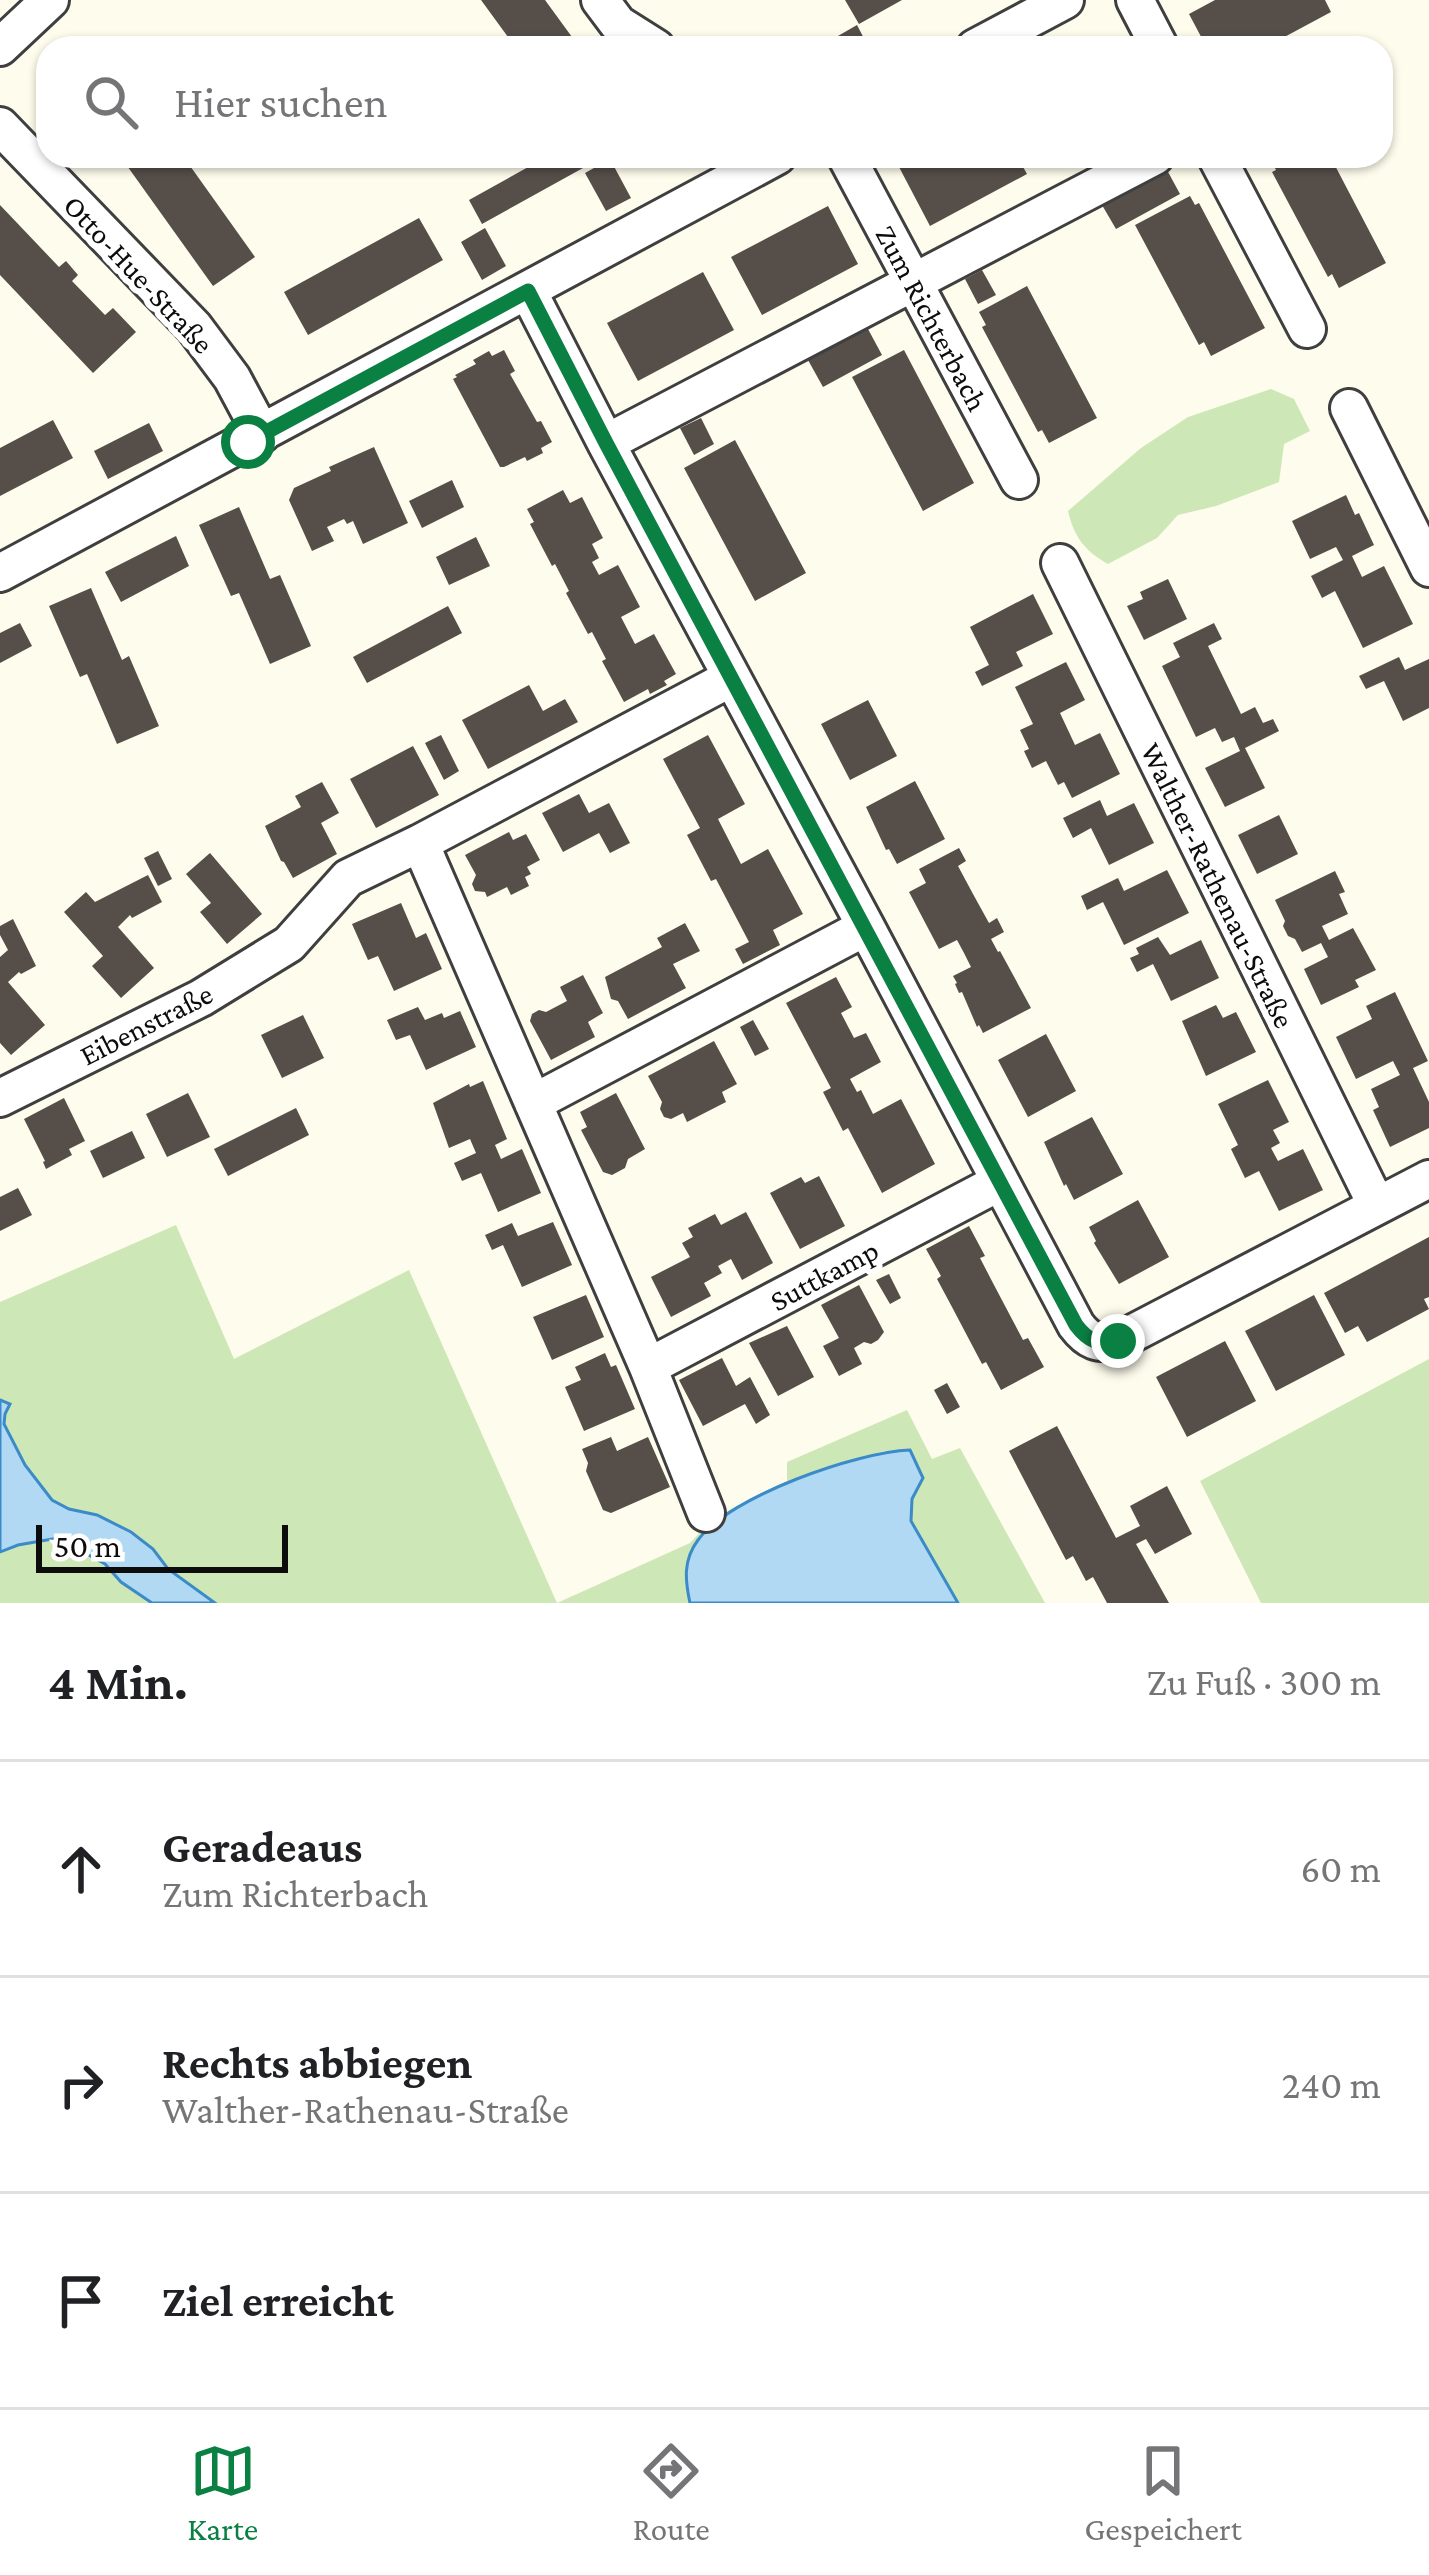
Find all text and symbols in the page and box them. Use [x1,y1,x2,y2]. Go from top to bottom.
search box [36,36,1393,168]
icon: search [78,69,144,135]
text: Hier suchen [174,77,388,127]
street label: Otto-Hue-Straße [57,188,221,360]
street label: Zum Richterbach [869,220,995,416]
route start [221,415,275,469]
street label: Walther-Rathenau-Straße [1135,737,1301,1033]
street label: Eibenstraße [74,977,218,1071]
street label: Suttkamp [764,1233,884,1318]
route end [1091,1314,1145,1368]
scale bar [36,1519,288,1572]
text: 50 m [54,1527,121,1564]
text: 4 Min. [48,1653,188,1710]
text: Zu Fuß · 300 m [1147,1660,1381,1703]
text: Geradeaus [162,1822,362,1872]
icon: ahead [48,1836,114,1902]
text: 60 m [1300,1847,1381,1890]
text: Zum Richterbach [162,1872,429,1915]
text: Rechts abbiegen [162,2038,472,2088]
icon: right [48,2052,114,2118]
text: 240 m [1282,2063,1381,2106]
text: Walther-Rathenau-Straße [162,2088,569,2131]
icon: arrive [48,2268,114,2334]
text: Ziel erreicht [162,2276,394,2326]
tab: Karte [187,2438,258,2547]
tab: Route [633,2438,710,2547]
tab: Gespeichert [1084,2438,1242,2547]

